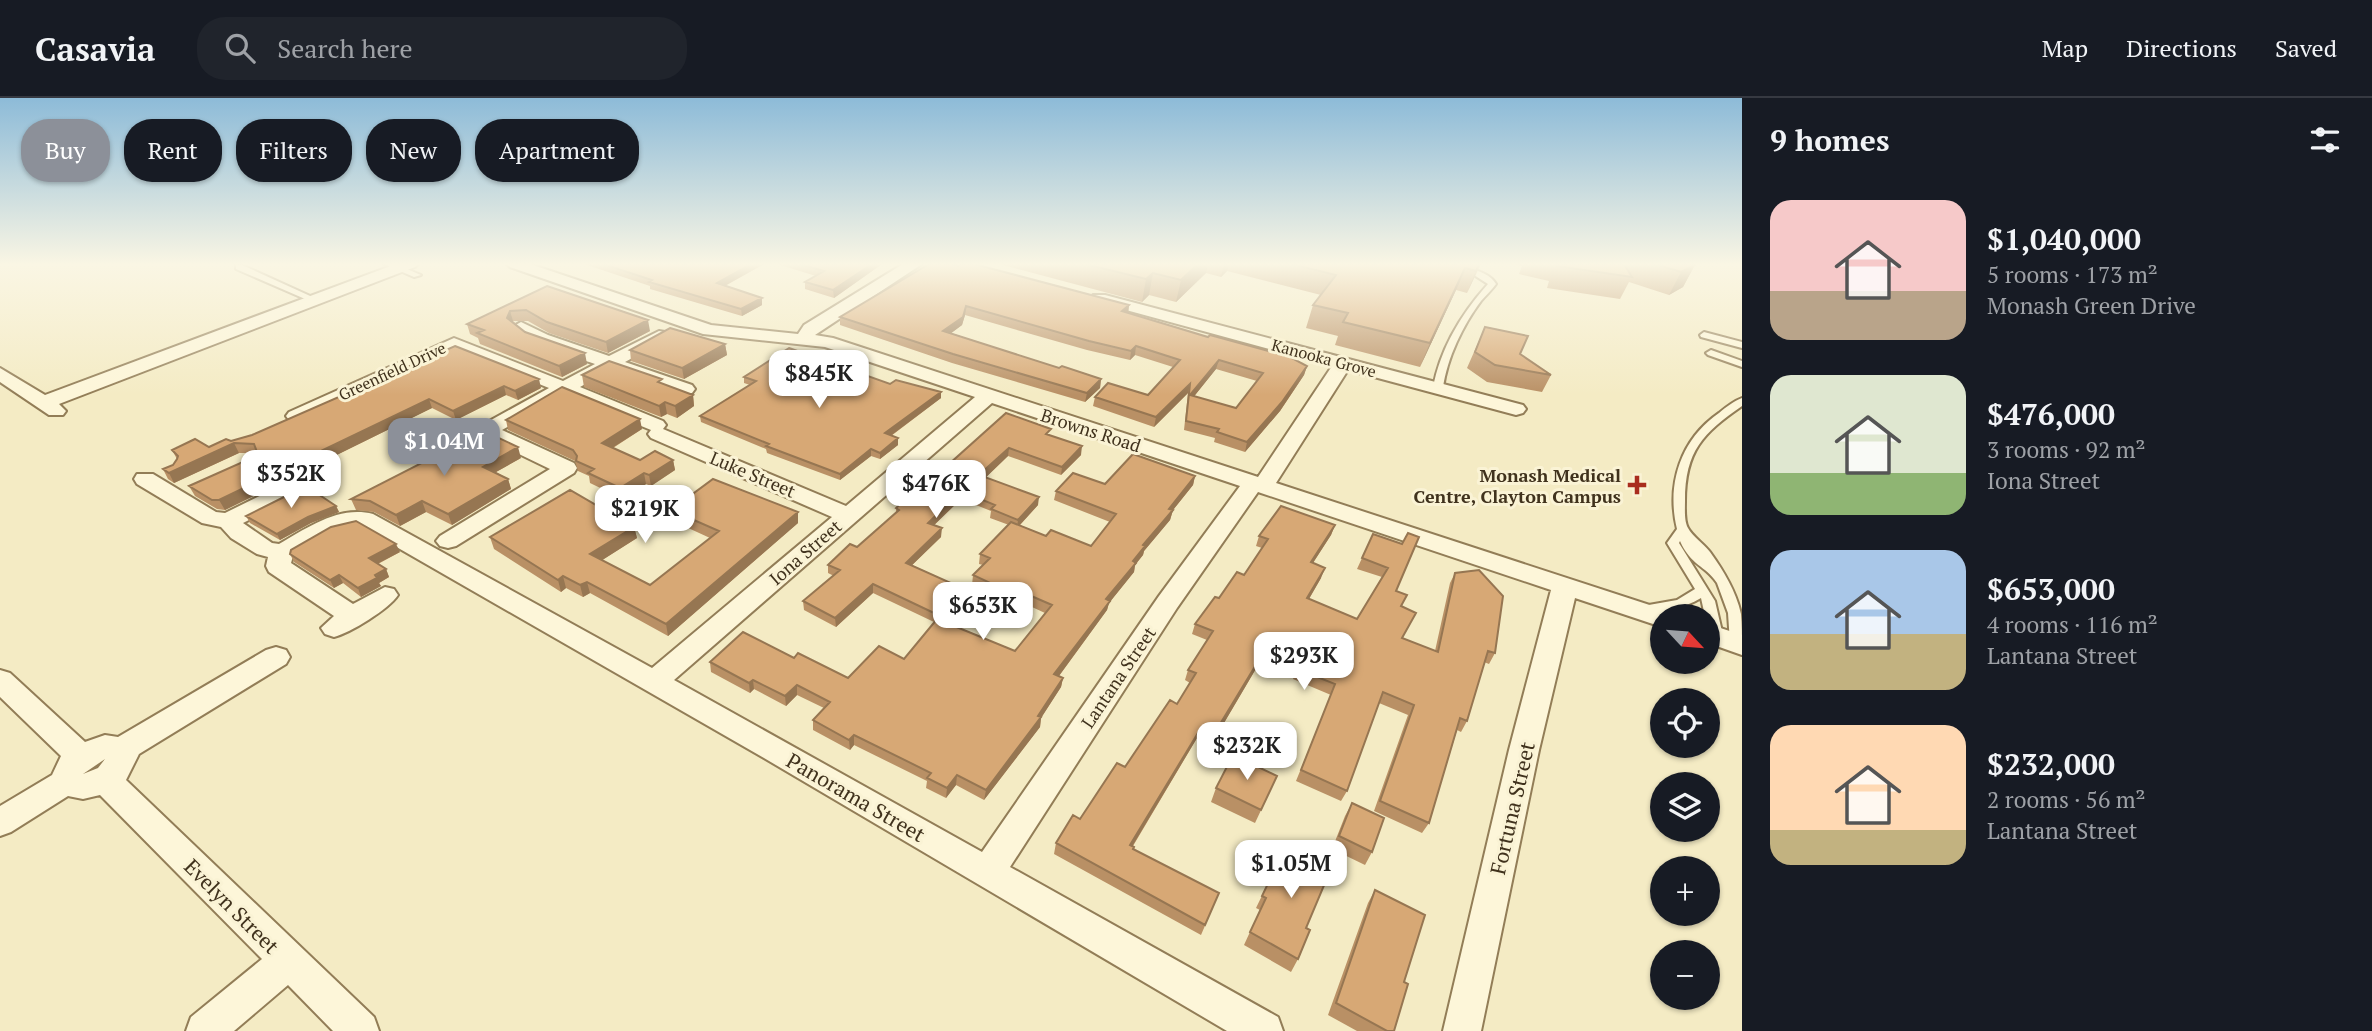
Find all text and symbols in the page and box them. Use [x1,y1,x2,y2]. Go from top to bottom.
search box [197,17,687,80]
text: Casavia [35,27,155,70]
icon: search [221,29,259,67]
text: Search here [277,31,413,65]
text: Map [2042,32,2088,64]
text: Directions [2126,32,2237,64]
text: Saved [2275,32,2337,64]
chip: Buy [21,119,110,182]
chip: Rent [124,119,222,182]
chip: Filters [236,119,352,182]
chip: New [366,119,461,182]
chip: Apartment [475,119,639,182]
text: 9 homes [1770,120,1889,160]
icon: filters [2306,121,2344,159]
text: $1,040,000 [1987,219,2141,259]
icon: home [1826,228,1910,312]
text: 5 rooms · 173 m² [1987,259,2158,290]
text: Monash Green Drive [1987,290,2196,321]
street label: Kanooka Grove [1269,333,1379,383]
street label: Greenfield Drive [335,336,449,406]
pin: $845K [770,350,868,410]
text: $845K [785,357,853,388]
text: $476,000 [1987,394,2115,434]
street label: Browns Road [1038,403,1144,457]
icon: home [1826,403,1910,487]
pin: $1.04M [387,418,501,478]
text: $1.04M [404,425,484,456]
text: 3 rooms · 92 m² [1987,434,2146,465]
street label: Luke Street [707,445,800,503]
pin: $352K [242,450,340,510]
text: $352K [257,457,325,488]
pin: $476K [887,460,985,520]
place label: Monash Medical Centre, Clayton Campus [1414,463,1621,508]
text: Iona Street [1987,465,2100,496]
text: $476K [902,467,970,498]
marker: Monash Medical Centre, Clayton Campus [1627,475,1647,495]
pin: $219K [596,486,694,545]
text: $219K [611,492,679,523]
street label: Iona Street [764,514,846,590]
text: $653,000 [1987,569,2115,609]
icon: home [1826,578,1910,662]
pin: $653K [934,582,1032,642]
text: $653K [949,589,1017,620]
north arrow [1650,604,1720,674]
map controls [1650,604,1720,1010]
text: 4 rooms · 116 m² [1987,609,2158,640]
street label: Lantana Street [1075,621,1161,732]
pin: $293K [1255,632,1353,692]
text: $293K [1270,639,1338,670]
text: Lantana Street [1987,640,2137,671]
button: locate [1650,688,1720,758]
pin: $232K [1198,722,1296,782]
text: $232K [1213,729,1281,760]
street label: Fortuna Street [1483,739,1541,877]
text: $232,000 [1987,744,2115,784]
street label: Panorama Street [782,746,931,848]
icon: home [1826,753,1910,837]
button: layers [1650,772,1720,842]
text: 2 rooms · 56 m² [1987,784,2146,815]
text: Lantana Street [1987,815,2137,846]
pin: $1.05M [1234,840,1348,900]
text: $1.05M [1251,847,1331,878]
street label: Evelyn Street [178,852,286,960]
button: + [1650,856,1720,926]
button: − [1650,940,1720,1010]

